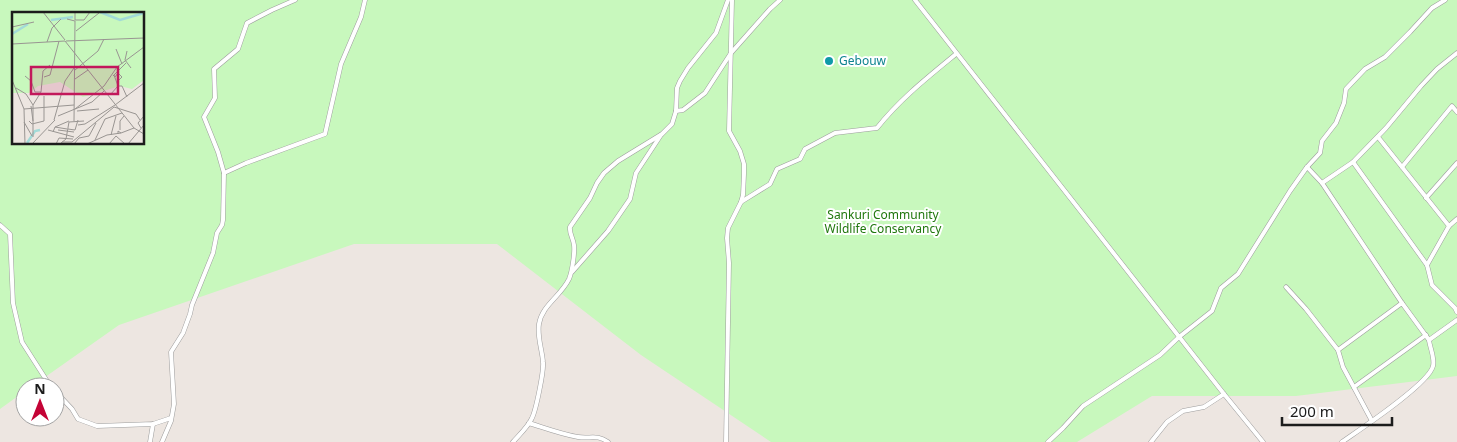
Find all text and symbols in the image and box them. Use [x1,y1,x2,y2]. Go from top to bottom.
inset map [12,12,145,145]
place label: Gebouw [839,52,887,69]
marker: Gebouw [823,55,835,67]
park label: Sankuri Community Wildlife Conservancy [825,206,942,237]
north arrow [15,377,65,427]
text: N [34,379,46,398]
scale bar [1282,394,1392,426]
text: 200 m [1290,401,1334,421]

